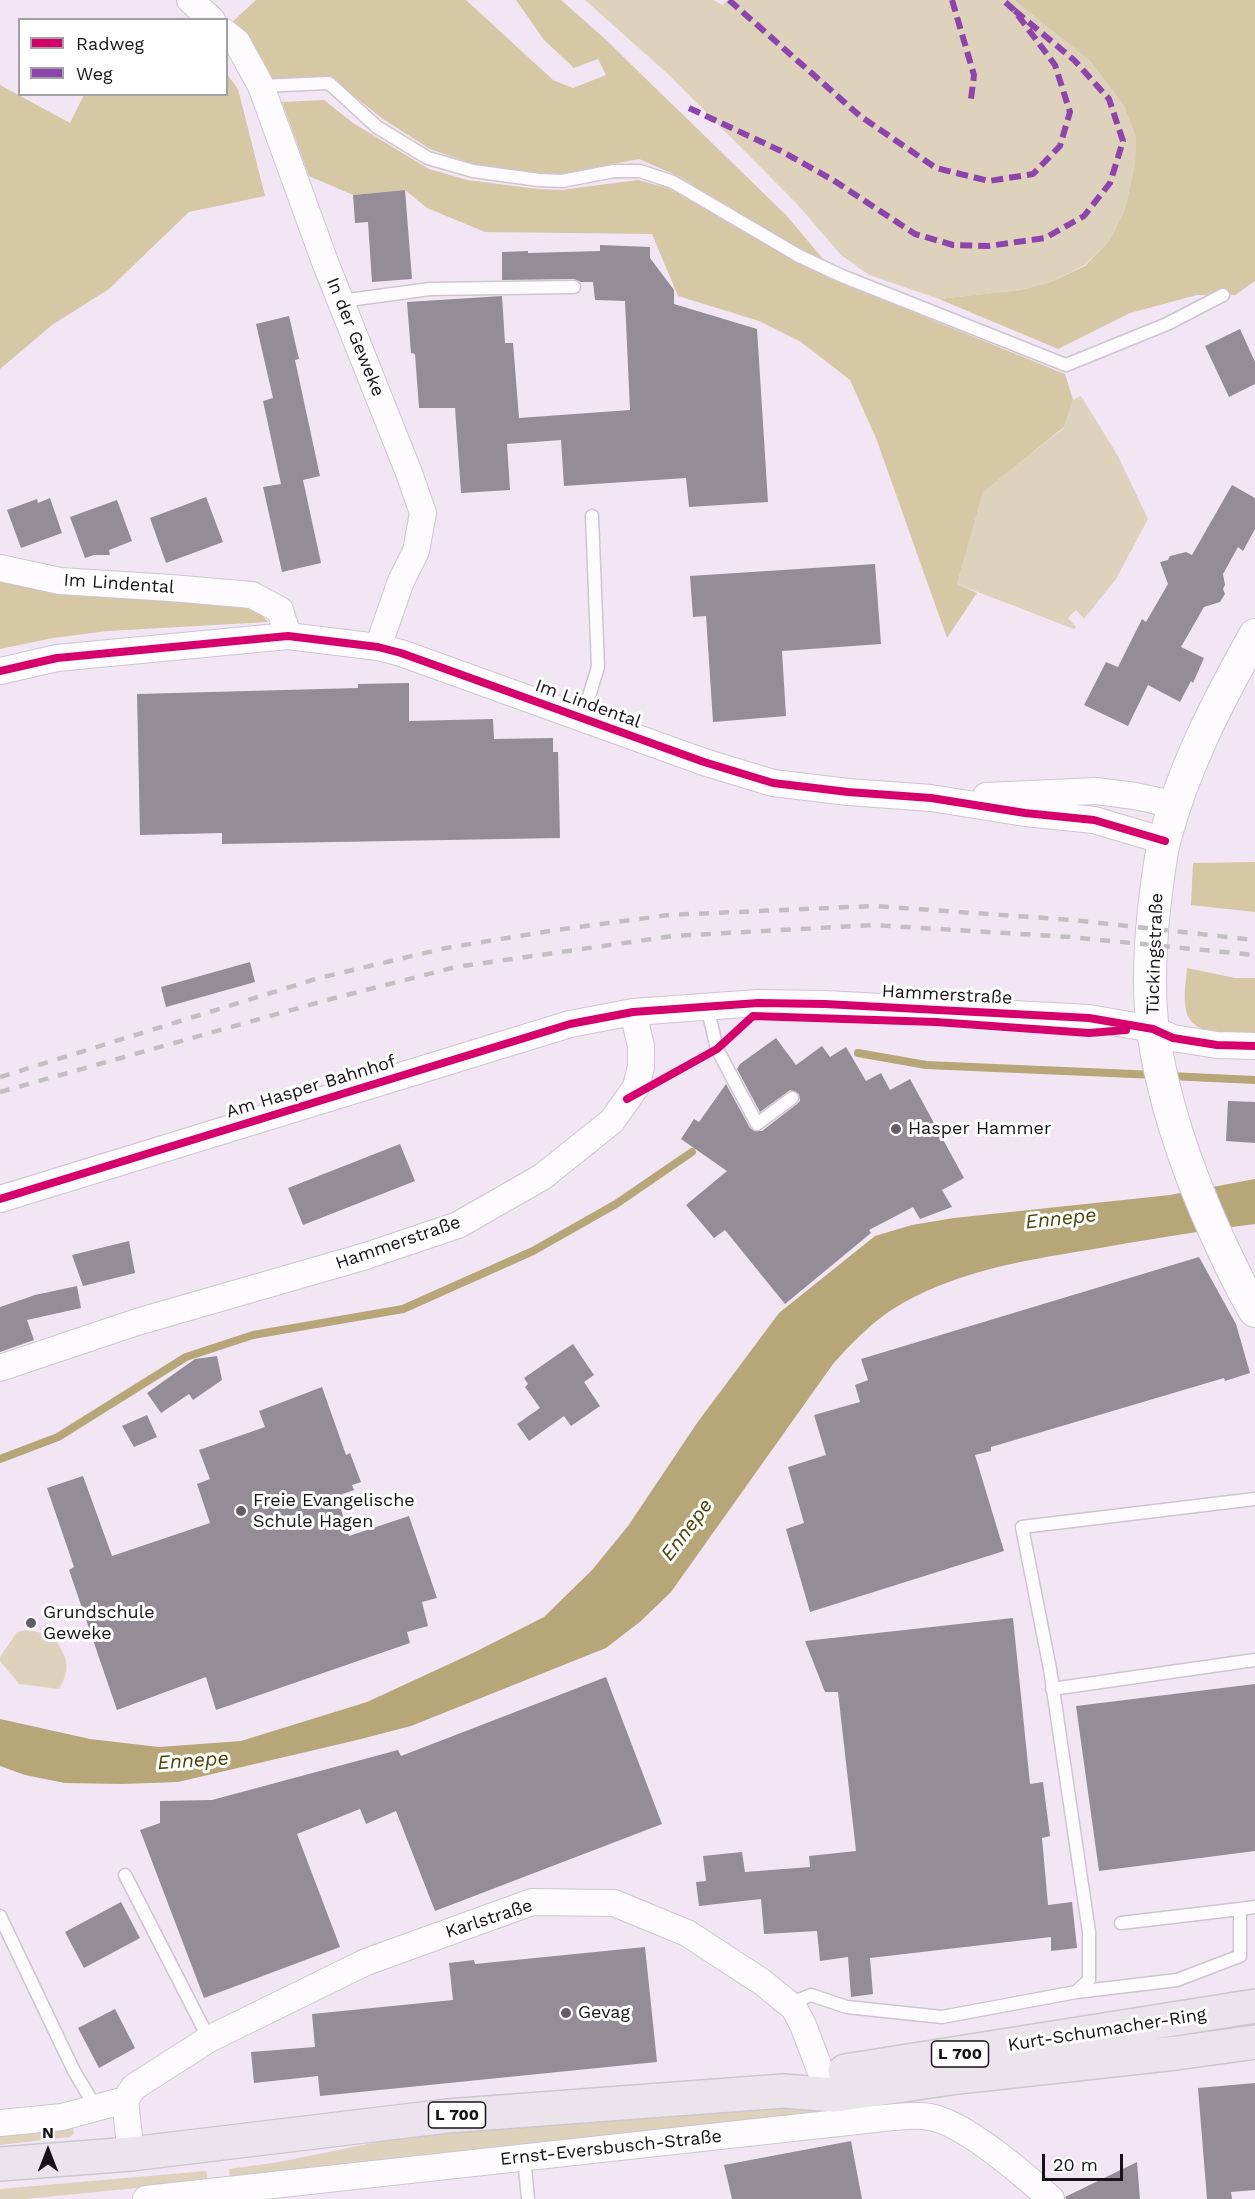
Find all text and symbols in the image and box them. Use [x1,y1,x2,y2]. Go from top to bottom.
legend [18,18,228,96]
text: Radweg [76,33,144,54]
text: Weg [76,63,113,84]
street label: In der Geweke [321,274,389,400]
street label: Im Lindental [63,569,175,599]
street label: Im Lindental [532,675,644,733]
street label: Tückingstraße [1142,892,1168,1016]
street label: Hammerstraße [881,981,1013,1009]
street label: Am Hasper Bahnhof [224,1051,398,1123]
place label: Hasper Hammer [908,1118,1051,1140]
marker: Hasper Hammer [889,1122,903,1136]
water label: Ennepe [1024,1203,1098,1235]
street label: Hammerstraße [333,1212,463,1274]
place label: Freie Evangelische Schule Hagen [253,1490,415,1532]
water label: Ennepe [656,1494,718,1566]
marker: Freie Evangelische Schule Hagen [234,1504,248,1518]
place label: Grundschule Geweke [43,1602,155,1644]
marker: Grundschule Geweke [24,1616,38,1630]
water label: Ennepe [156,1747,230,1775]
street label: Karlstraße [443,1895,535,1943]
place label: Gevag [578,2002,630,2024]
street label: Kurt-Schumacher-Ring [1006,2004,1208,2056]
marker: Gevag [559,2006,573,2020]
road number: L 700 [932,2041,988,2067]
road number: L 700 [428,2102,486,2128]
north arrow [18,2121,78,2181]
text: N [42,2123,54,2142]
street label: Ernst-Eversbusch-Straße [499,2126,723,2170]
scale bar [1045,2142,1126,2180]
text: 20 m [1053,2154,1098,2175]

